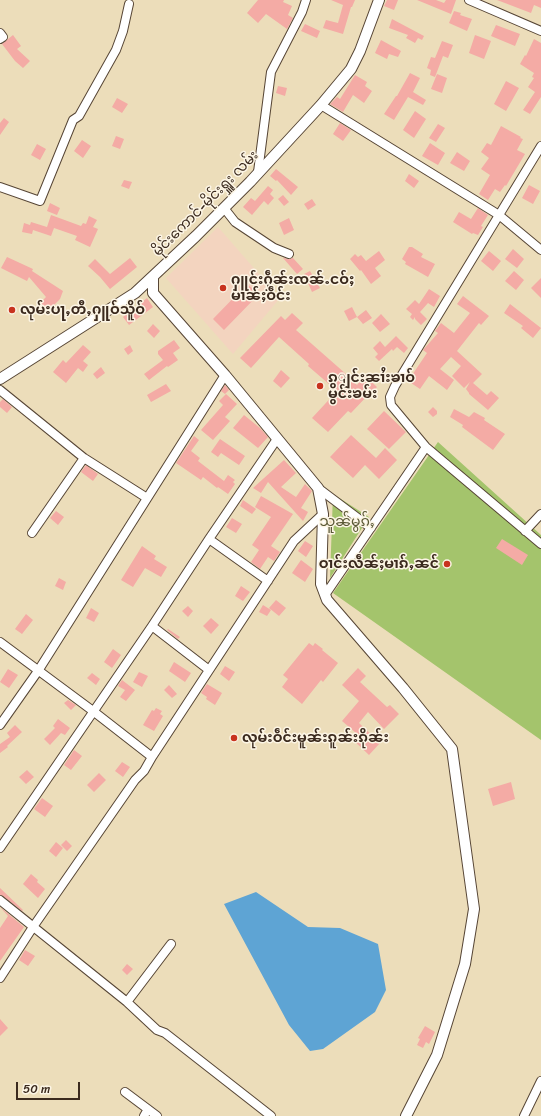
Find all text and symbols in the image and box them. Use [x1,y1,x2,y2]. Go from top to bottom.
street label: မိုင်းကောင်-မိုင်းရှူး လမ်း [150,148,262,260]
place label: ႁူင်းႁဵၼ်းၸၼ်ႉငဝ်ႈ မၢၼ်ႈဝဵင်း [231,272,354,304]
marker: ႁူင်းႁဵၼ်းၸၼ်ႉငဝ်ႈ မၢၼ်ႈဝဵင်း [218,283,228,293]
place label: လုမ်းပႃႇတီႇႁူဝ်သိူဝ် [20,302,145,318]
marker: လုမ်းပႃႇတီႇႁူဝ်သိူဝ် [7,305,17,315]
place label: ၵွျင်းၼၢႆးၶၢဝ် မွင်းၶမ်း [328,370,415,402]
marker: ၵွျင်းၼၢႆးၶၢဝ် မွင်းၶမ်း [315,381,325,391]
park label: သူၼ်မွၵ်ႇ [319,514,375,530]
place label: ဝၢင်းလဵၼ်ႈမၢၵ်ႇၼင် [319,556,439,572]
marker: ဝၢင်းလဵၼ်ႈမၢၵ်ႇၼင် [442,559,452,569]
place label: လုမ်းဝဵင်းမူၼ်းၵူၼ်းၵိုၼ်း [242,730,389,746]
marker: လုမ်းဝဵင်းမူၼ်းၵူၼ်းၵိုၼ်း [229,733,239,743]
scale bar [18,1074,82,1100]
text: 50 m [23,1078,50,1100]

